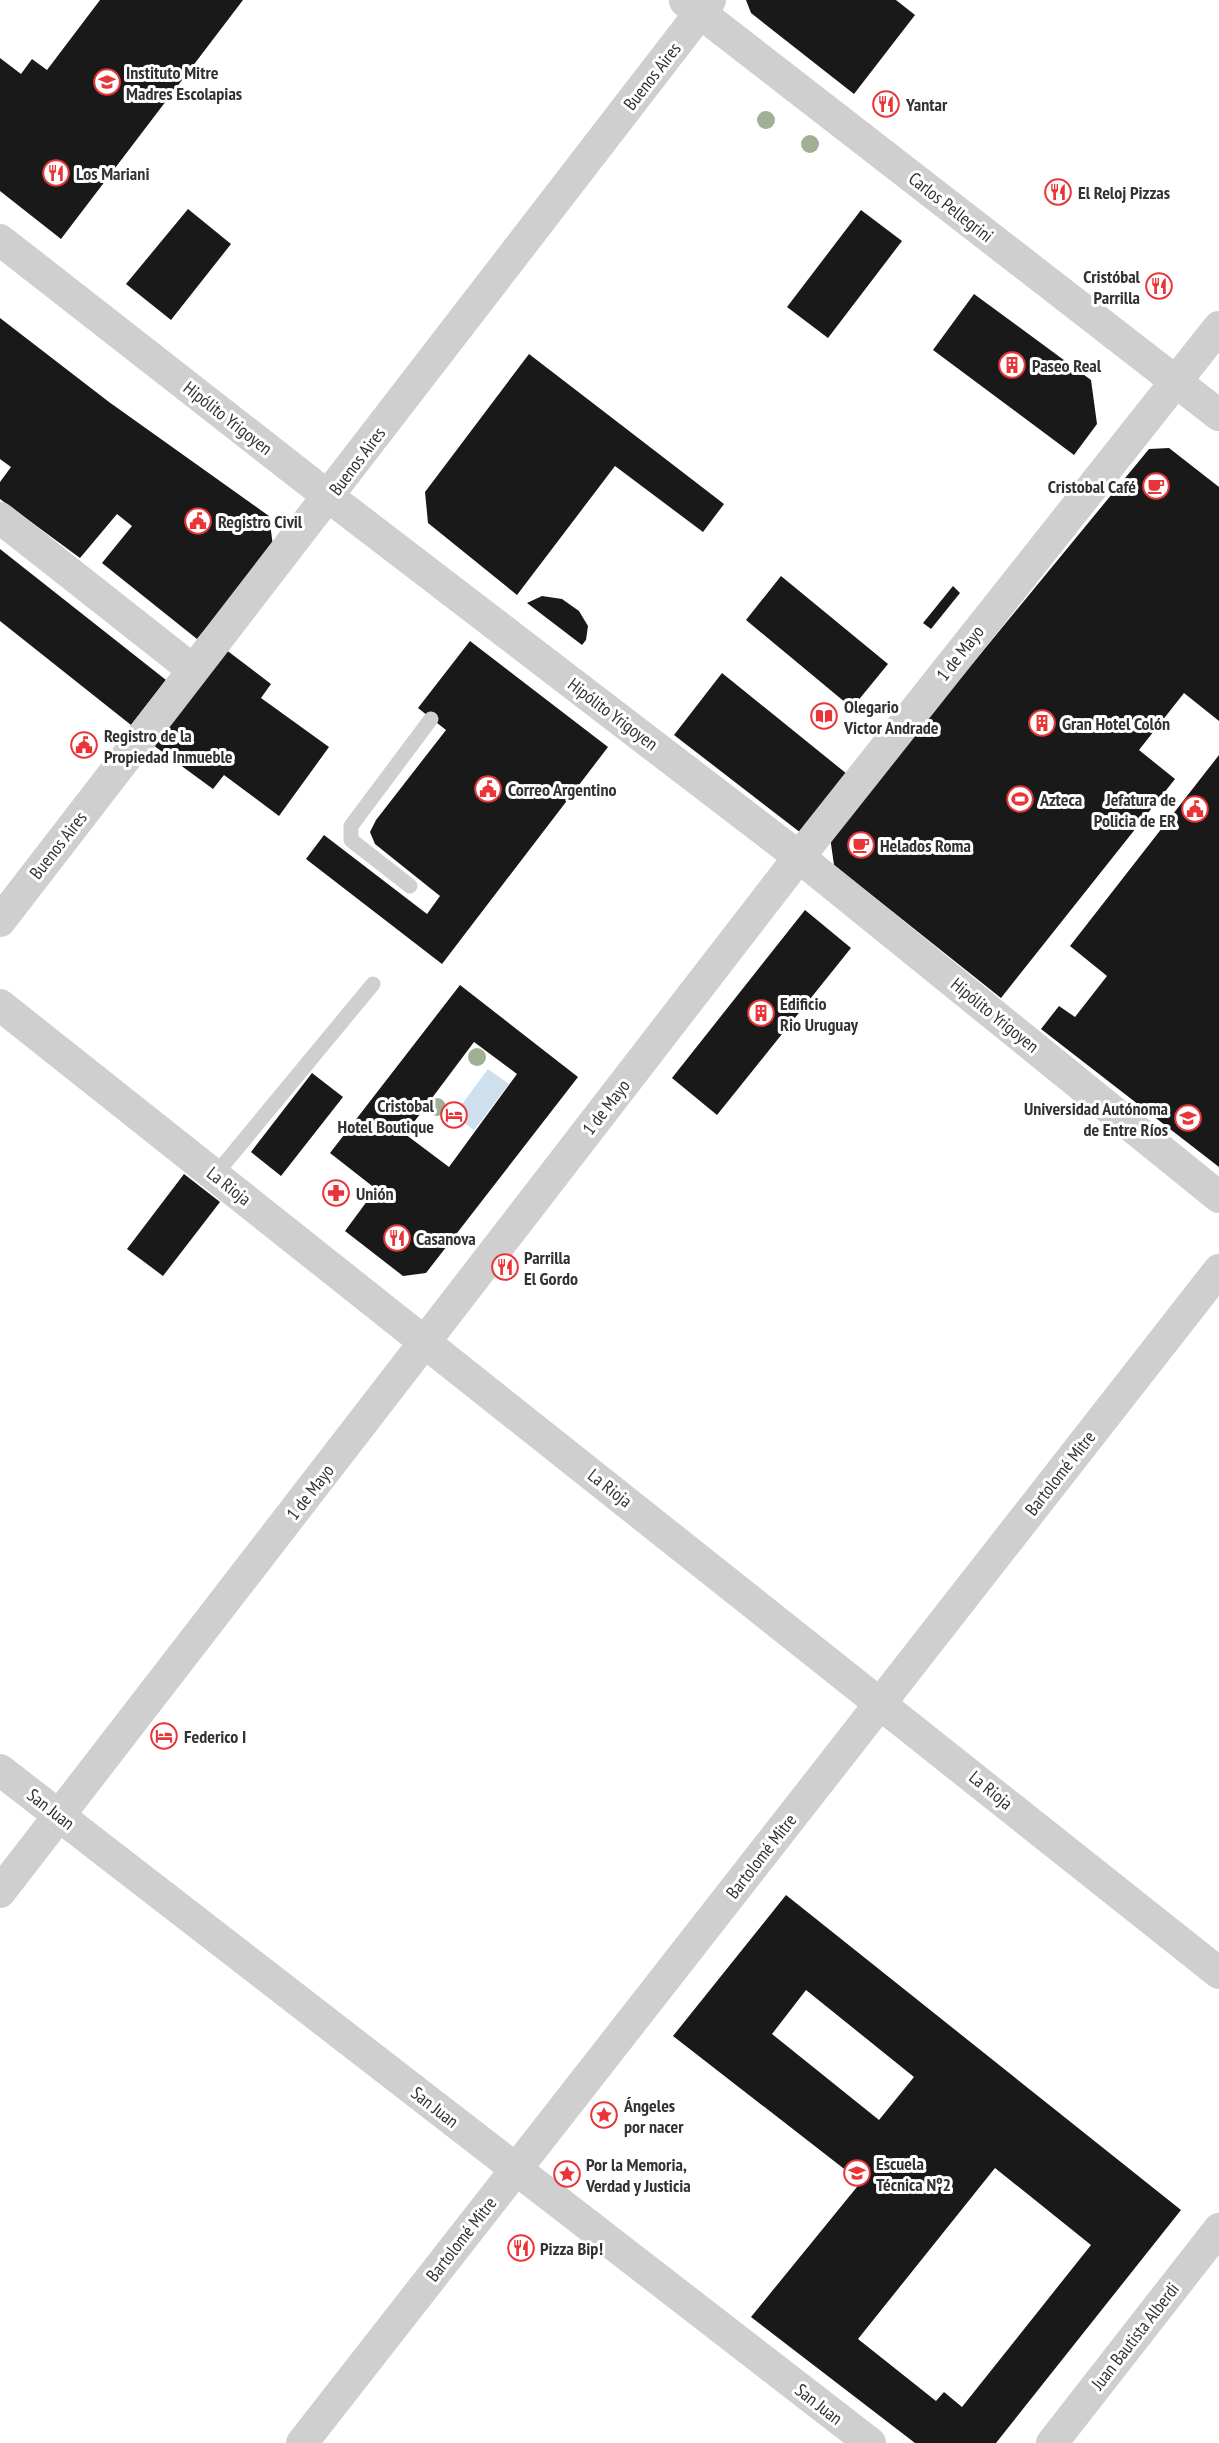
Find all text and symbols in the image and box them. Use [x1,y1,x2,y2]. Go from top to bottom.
street label: Buenos Aires [618,38,686,114]
place label: Instituto Mitre Madres Escolapias [126,61,242,105]
school or university icon: Instituto Mitre Madres Escolapias [92,67,122,97]
restaurant icon: Yantar [871,89,901,119]
place label: Yantar [905,93,948,116]
restaurant icon: Los Mariani [41,158,71,188]
place label: Los Mariani [76,162,149,185]
street label: Carlos Pellegrini [904,167,998,247]
restaurant icon: El Reloj Pizzas [1043,177,1073,207]
place label: El Reloj Pizzas [1078,181,1170,204]
place label: Cristóbal Parrilla [1083,265,1141,309]
restaurant icon: Cristóbal Parrilla [1144,271,1174,301]
building icon: Paseo Real [997,350,1027,380]
place label: Paseo Real [1032,354,1102,377]
street label: Hipólito Yrigoyen [179,376,277,460]
street label: Buenos Aires [324,422,390,500]
cafe icon: Cristobal Café [1141,471,1171,501]
place label: Cristobal Café [1048,475,1136,498]
public building icon: Registro Civil [183,506,213,536]
place label: Registro Civil [218,510,303,533]
street label: 1 de Mayo [931,620,989,685]
street label: Hipólito Yrigoyen [563,673,663,755]
place label: Olegario Victor Andrade [843,695,939,739]
library icon: Olegario Victor Andrade [809,701,839,731]
building icon: Gran Hotel Colón [1027,708,1057,738]
place label: Gran Hotel Colón [1062,712,1170,735]
place label: Registro de la Propiedad Inmueble [104,724,233,768]
public building icon: Registro de la Propiedad Inmueble [69,730,99,760]
public building icon: Correo Argentino [473,774,503,804]
place label: Correo Argentino [508,778,617,801]
sports icon: Azteca [1005,784,1035,814]
place label: Azteca [1039,788,1082,811]
place label: Jefatura de Policia de ER [1094,788,1176,832]
public building icon: Jefatura de Policia de ER [1180,794,1210,824]
street label: Buenos Aires [24,807,92,883]
cafe icon: Helados Roma [846,830,876,860]
place label: Helados Roma [880,834,971,857]
street label: Hipólito Yrigoyen [946,972,1044,1058]
place label: Edificio Rio Uruguay [780,992,859,1036]
building icon: Edificio Rio Uruguay [746,998,776,1028]
street label: 1 de Mayo [577,1074,635,1139]
place label: Cristobal Hotel Boutique [338,1094,435,1138]
place label: Universidad Autónoma de Entre Ríos [1024,1097,1168,1141]
hotel icon: Cristobal Hotel Boutique [439,1100,469,1130]
school or university icon: Universidad Autónoma de Entre Ríos [1173,1103,1203,1133]
street label: La Rioja [202,1162,256,1210]
pharmacy icon: Unión [321,1178,351,1208]
place label: Unión [356,1182,394,1205]
restaurant icon: Casanova [382,1223,412,1253]
place label: Casanova [416,1227,476,1250]
place label: Parrilla El Gordo [524,1246,578,1290]
restaurant icon: Parrilla El Gordo [490,1252,520,1282]
street label: Bartolomé Mitre [1020,1426,1100,1520]
street label: 1 de Mayo [281,1459,339,1524]
street label: La Rioja [583,1464,637,1512]
hotel icon: Federico I [149,1721,179,1751]
place label: Federico I [184,1725,246,1748]
street label: La Rioja [964,1765,1018,1815]
street label: San Juan [23,1783,79,1835]
street label: Bartolomé Mitre [721,1809,801,1903]
street label: San Juan [407,2081,463,2133]
place label: Ángeles por nacer [623,2094,684,2138]
place icon: Ángeles por nacer [589,2100,619,2130]
place label: Escuela Técnica Nº2 [876,2152,951,2196]
place label: Por la Memoria, Verdad y Justicia [585,2153,691,2197]
school or university icon: Escuela Técnica Nº2 [842,2158,872,2188]
place icon: Por la Memoria, Verdad y Justicia [552,2159,582,2189]
street label: Bartolomé Mitre [421,2192,501,2286]
restaurant icon: Pizza Bip! [506,2233,536,2263]
place label: Pizza Bip! [540,2237,603,2260]
street label: Juan Bautista Alberdi [1085,2278,1184,2395]
street label: San Juan [791,2378,847,2430]

